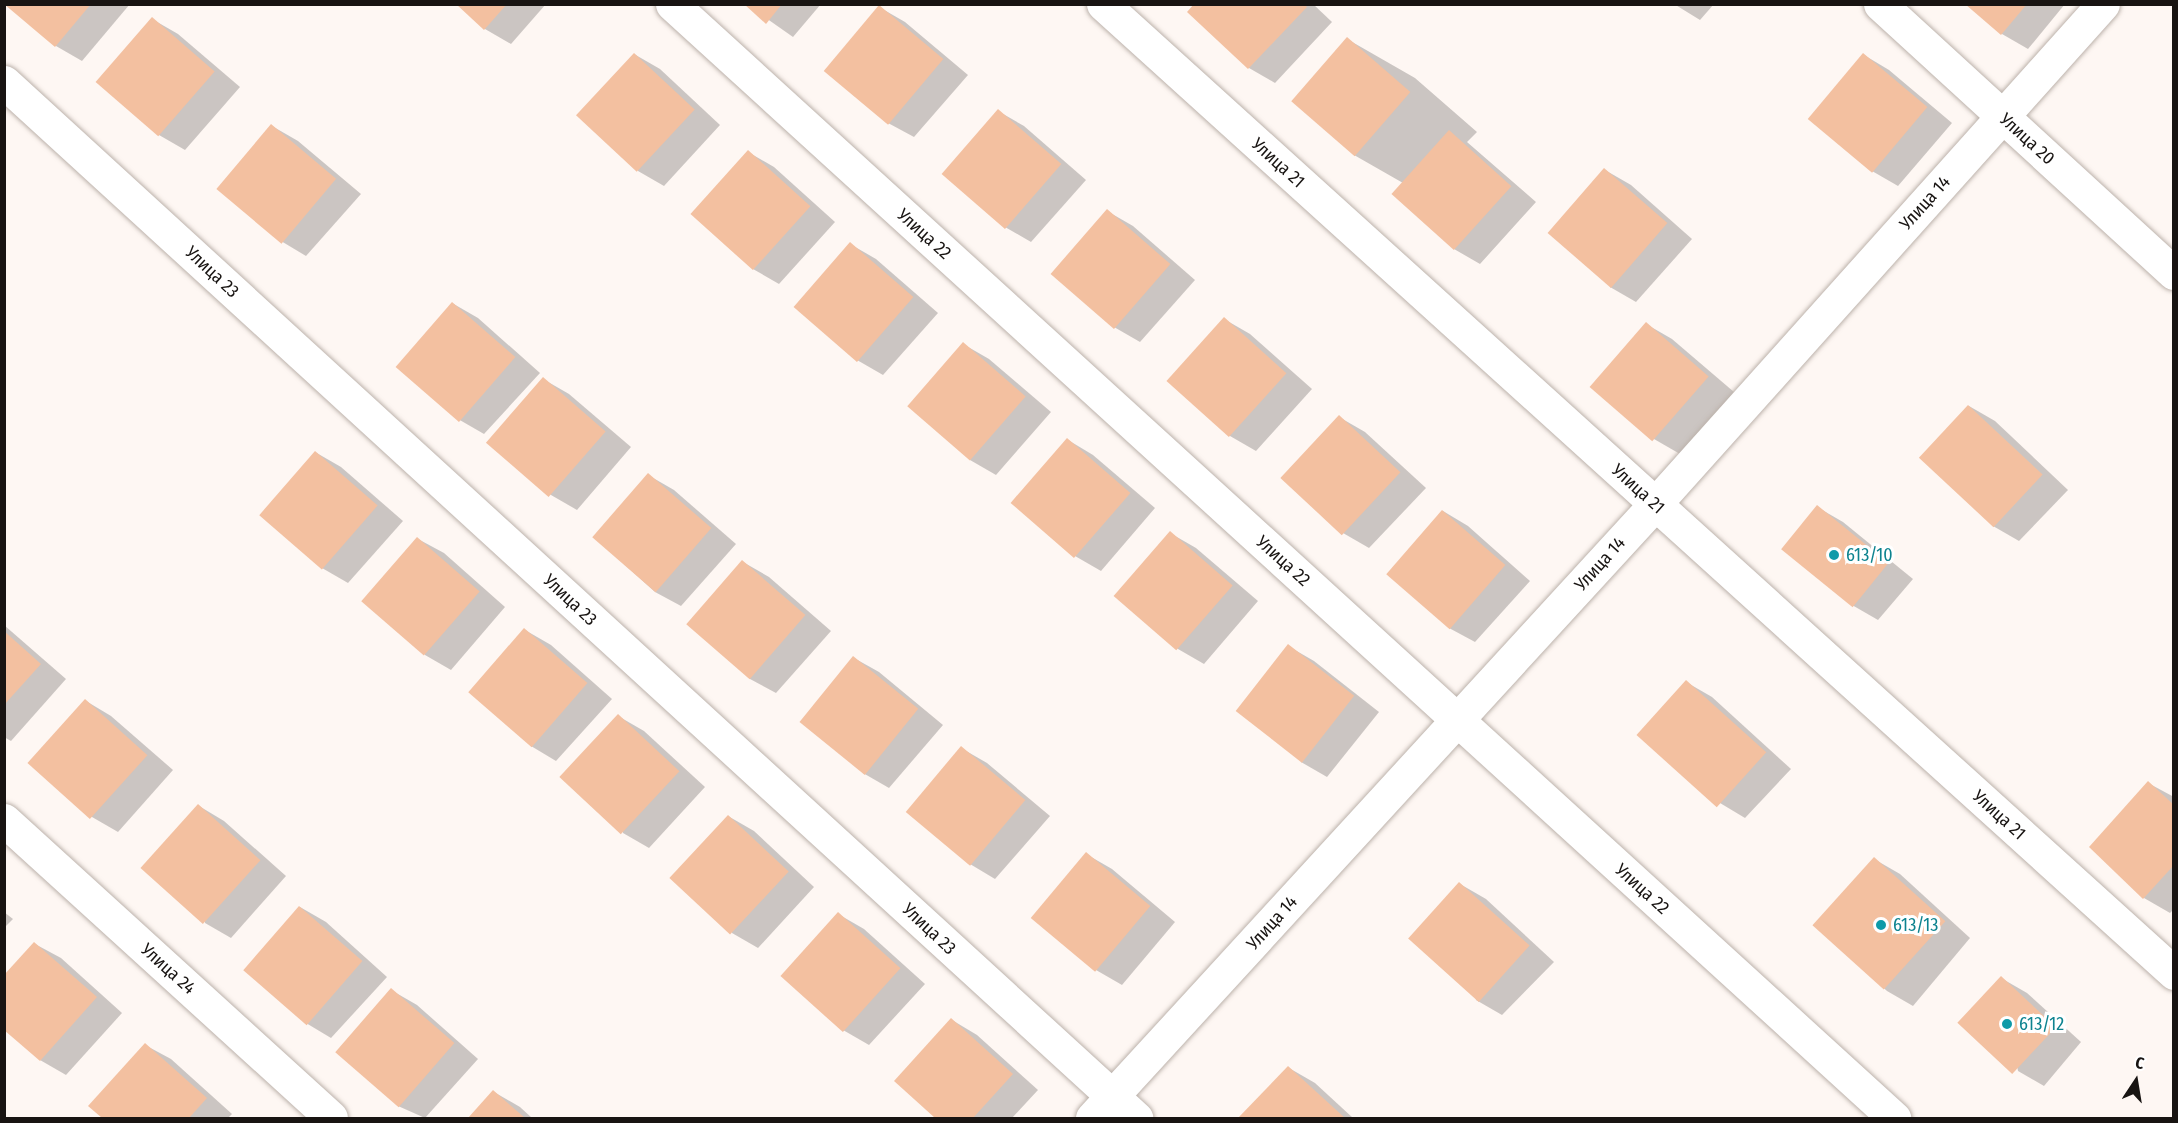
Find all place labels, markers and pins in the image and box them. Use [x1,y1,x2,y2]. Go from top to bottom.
place label: 613/10 [1846,544,1893,566]
marker: 613/10 [1827,548,1841,562]
place label: 613/13 [1893,914,1938,936]
marker: 613/13 [1874,918,1888,932]
place label: 613/12 [2019,1013,2064,1035]
marker: 613/12 [2000,1017,2014,1031]

